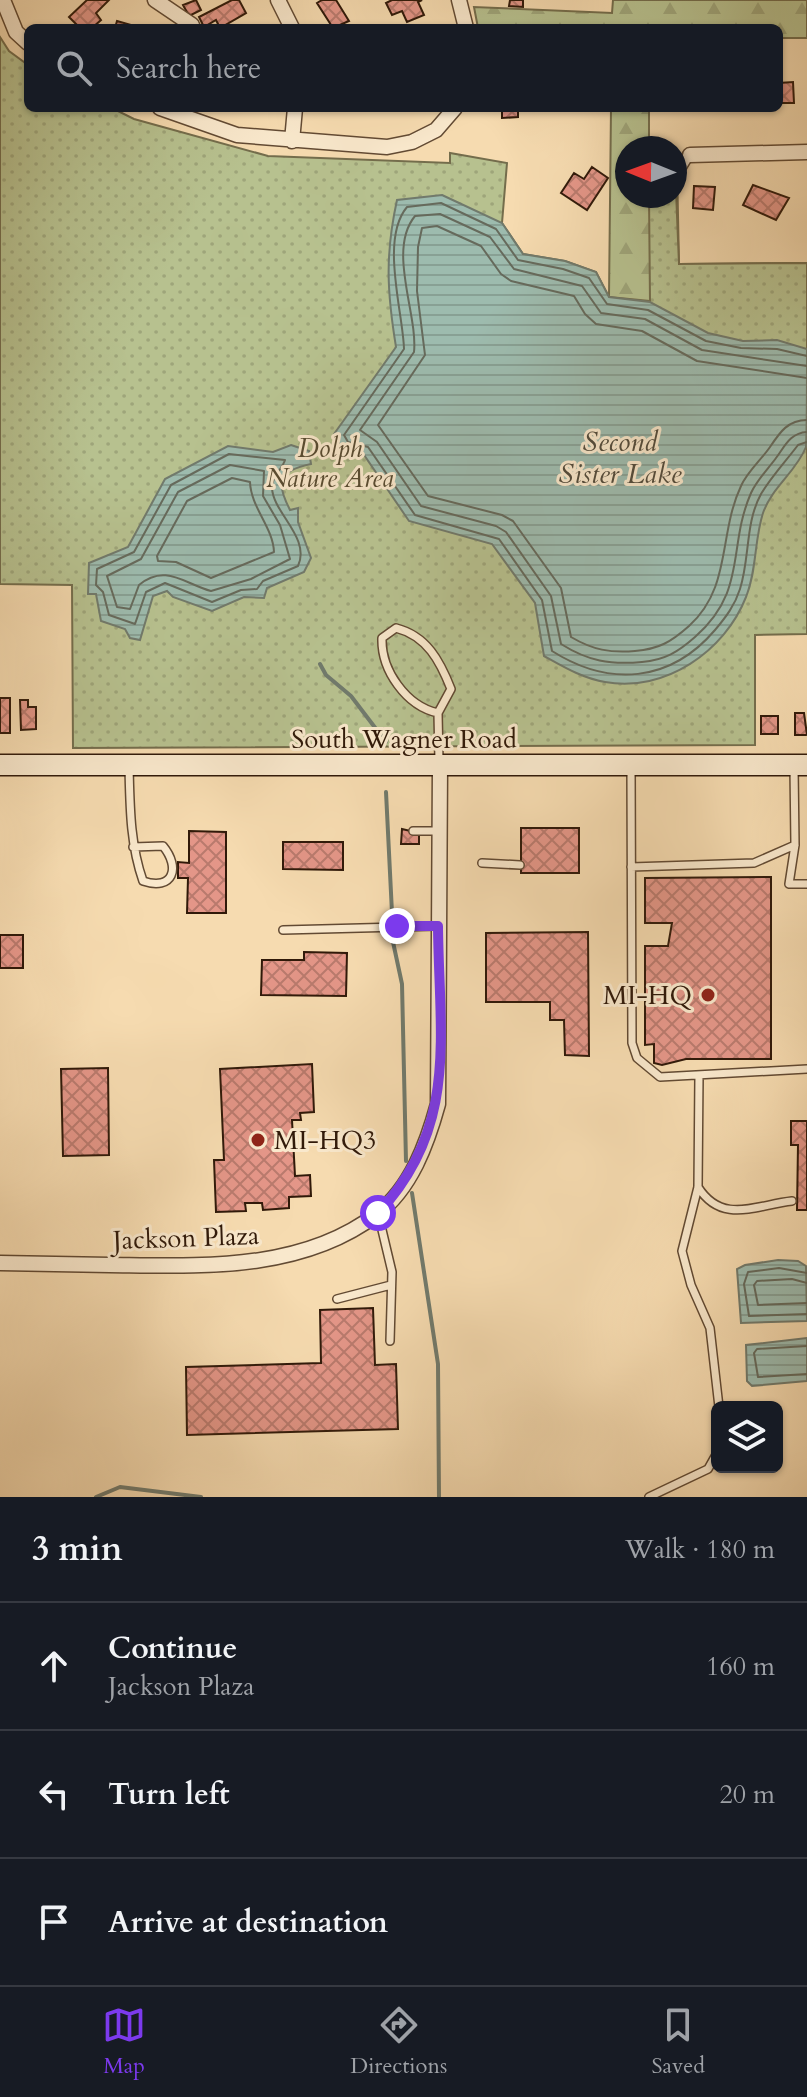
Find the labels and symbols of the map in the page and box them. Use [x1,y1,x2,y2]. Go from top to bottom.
north arrow [615,136,687,208]
water label: Second Sister Lake [558,423,682,493]
park label: Dolph Nature Area [266,431,394,496]
street label: South Wagner Road [291,722,517,757]
route end [379,908,415,944]
place label: MI-HQ [603,978,692,1013]
marker: MI-HQ [699,986,717,1004]
place label: MI-HQ3 [274,1123,376,1158]
marker: MI-HQ3 [249,1131,267,1149]
route start [360,1195,396,1231]
street label: Jackson Plaza [108,1218,260,1258]

